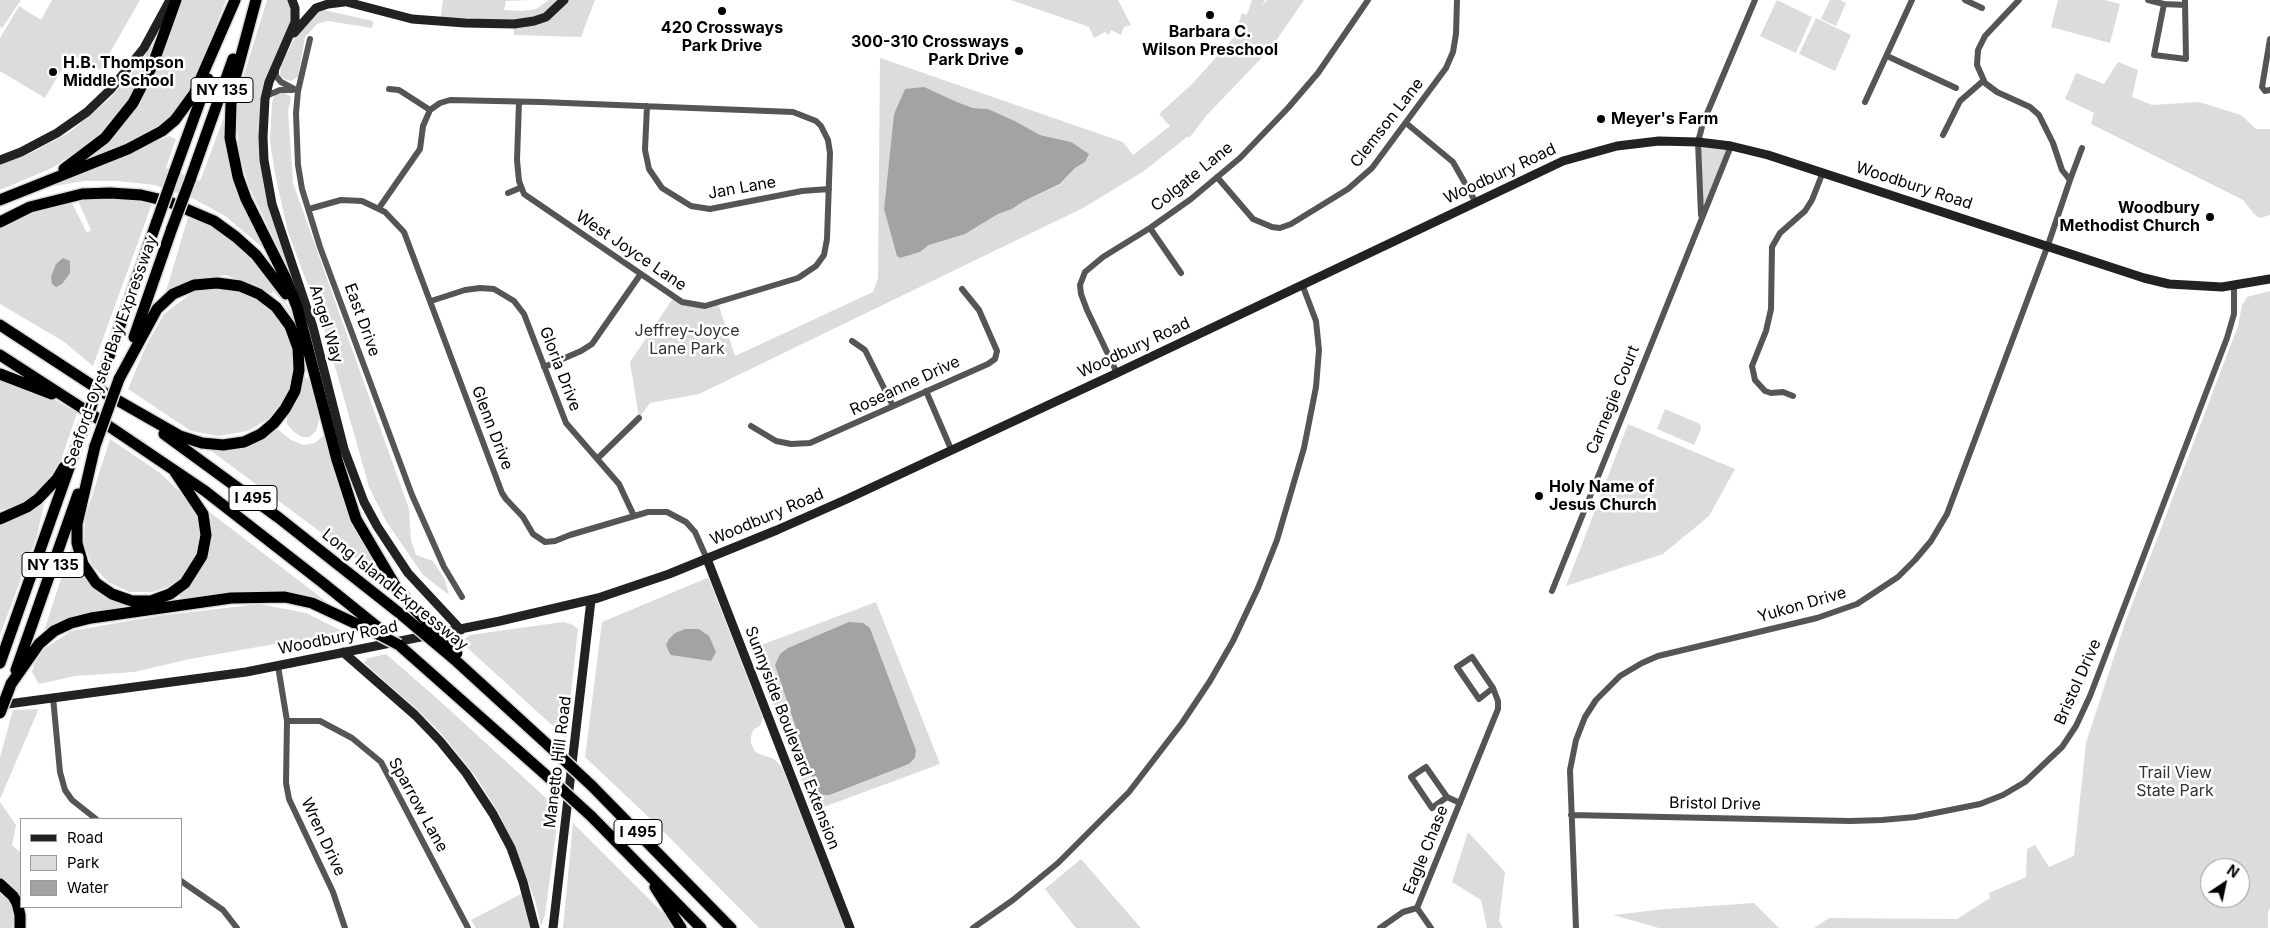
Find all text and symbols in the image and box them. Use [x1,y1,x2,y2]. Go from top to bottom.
marker: 420 Crossways Park Drive [716,5,728,17]
marker: Barbara C. Wilson Preschool [1204,9,1216,21]
place label: 420 Crossways Park Drive [661,18,783,56]
place label: Barbara C. Wilson Preschool [1142,22,1278,60]
place label: 300-310 Crossways Park Drive [851,32,1009,70]
marker: 300-310 Crossways Park Drive [1013,45,1025,57]
place label: H.B. Thompson Middle School [63,53,184,91]
marker: H.B. Thompson Middle School [47,66,59,78]
street label: Clemson Lane [1346,75,1428,171]
road number: NY 135 [191,78,253,102]
place label: Meyer's Farm [1611,109,1718,129]
marker: Meyer's Farm [1595,113,1607,125]
street label: Colgate Lane [1147,138,1237,216]
street label: Woodbury Road [1441,140,1559,208]
street label: Woodbury Road [1853,158,1975,214]
street label: Jan Lane [706,173,778,203]
place label: Woodbury Methodist Church [2060,198,2200,236]
street label: West Joyce Lane [572,207,690,295]
marker: Woodbury Methodist Church [2204,211,2216,223]
street label: Seaford-Oyster Bay Expressway [60,233,162,469]
street label: East Drive [340,281,384,359]
street label: Angel Way [305,283,347,365]
street label: Woodbury Road [1075,314,1193,382]
park label: Jeffrey-Joyce Lane Park [634,321,740,359]
street label: Gloria Drive [535,324,585,414]
street label: Carnegie Court [1582,343,1644,457]
street label: Roseanne Drive [847,352,963,420]
street label: Glenn Drive [467,383,517,473]
place label: Holy Name of Jesus Church [1549,477,1657,515]
street label: Woodbury Road [707,484,827,550]
road number: I 495 [229,486,277,510]
marker: Holy Name of Jesus Church [1533,490,1545,502]
street label: Long Island Expressway [318,525,472,655]
road number: NY 135 [22,552,84,578]
street label: Yukon Drive [1755,583,1849,627]
street label: Woodbury Road [277,617,399,659]
street label: Sunnyside Boulevard Extension [740,624,844,852]
street label: Bristol Drive [2051,636,2105,728]
street label: Manetto Hill Road [540,695,576,829]
street label: Sparrow Lane [384,754,452,856]
park label: Trail View State Park [2136,763,2214,801]
street label: Bristol Drive [1669,794,1761,814]
street label: Wren Drive [297,795,349,879]
street label: Eagle Chase [1399,803,1453,897]
legend [20,818,182,908]
road number: I 495 [614,820,662,844]
text: Road [67,828,103,847]
text: Park [67,853,99,872]
north arrow [2200,858,2250,908]
text: N [2224,861,2242,881]
text: Water [67,878,109,897]

